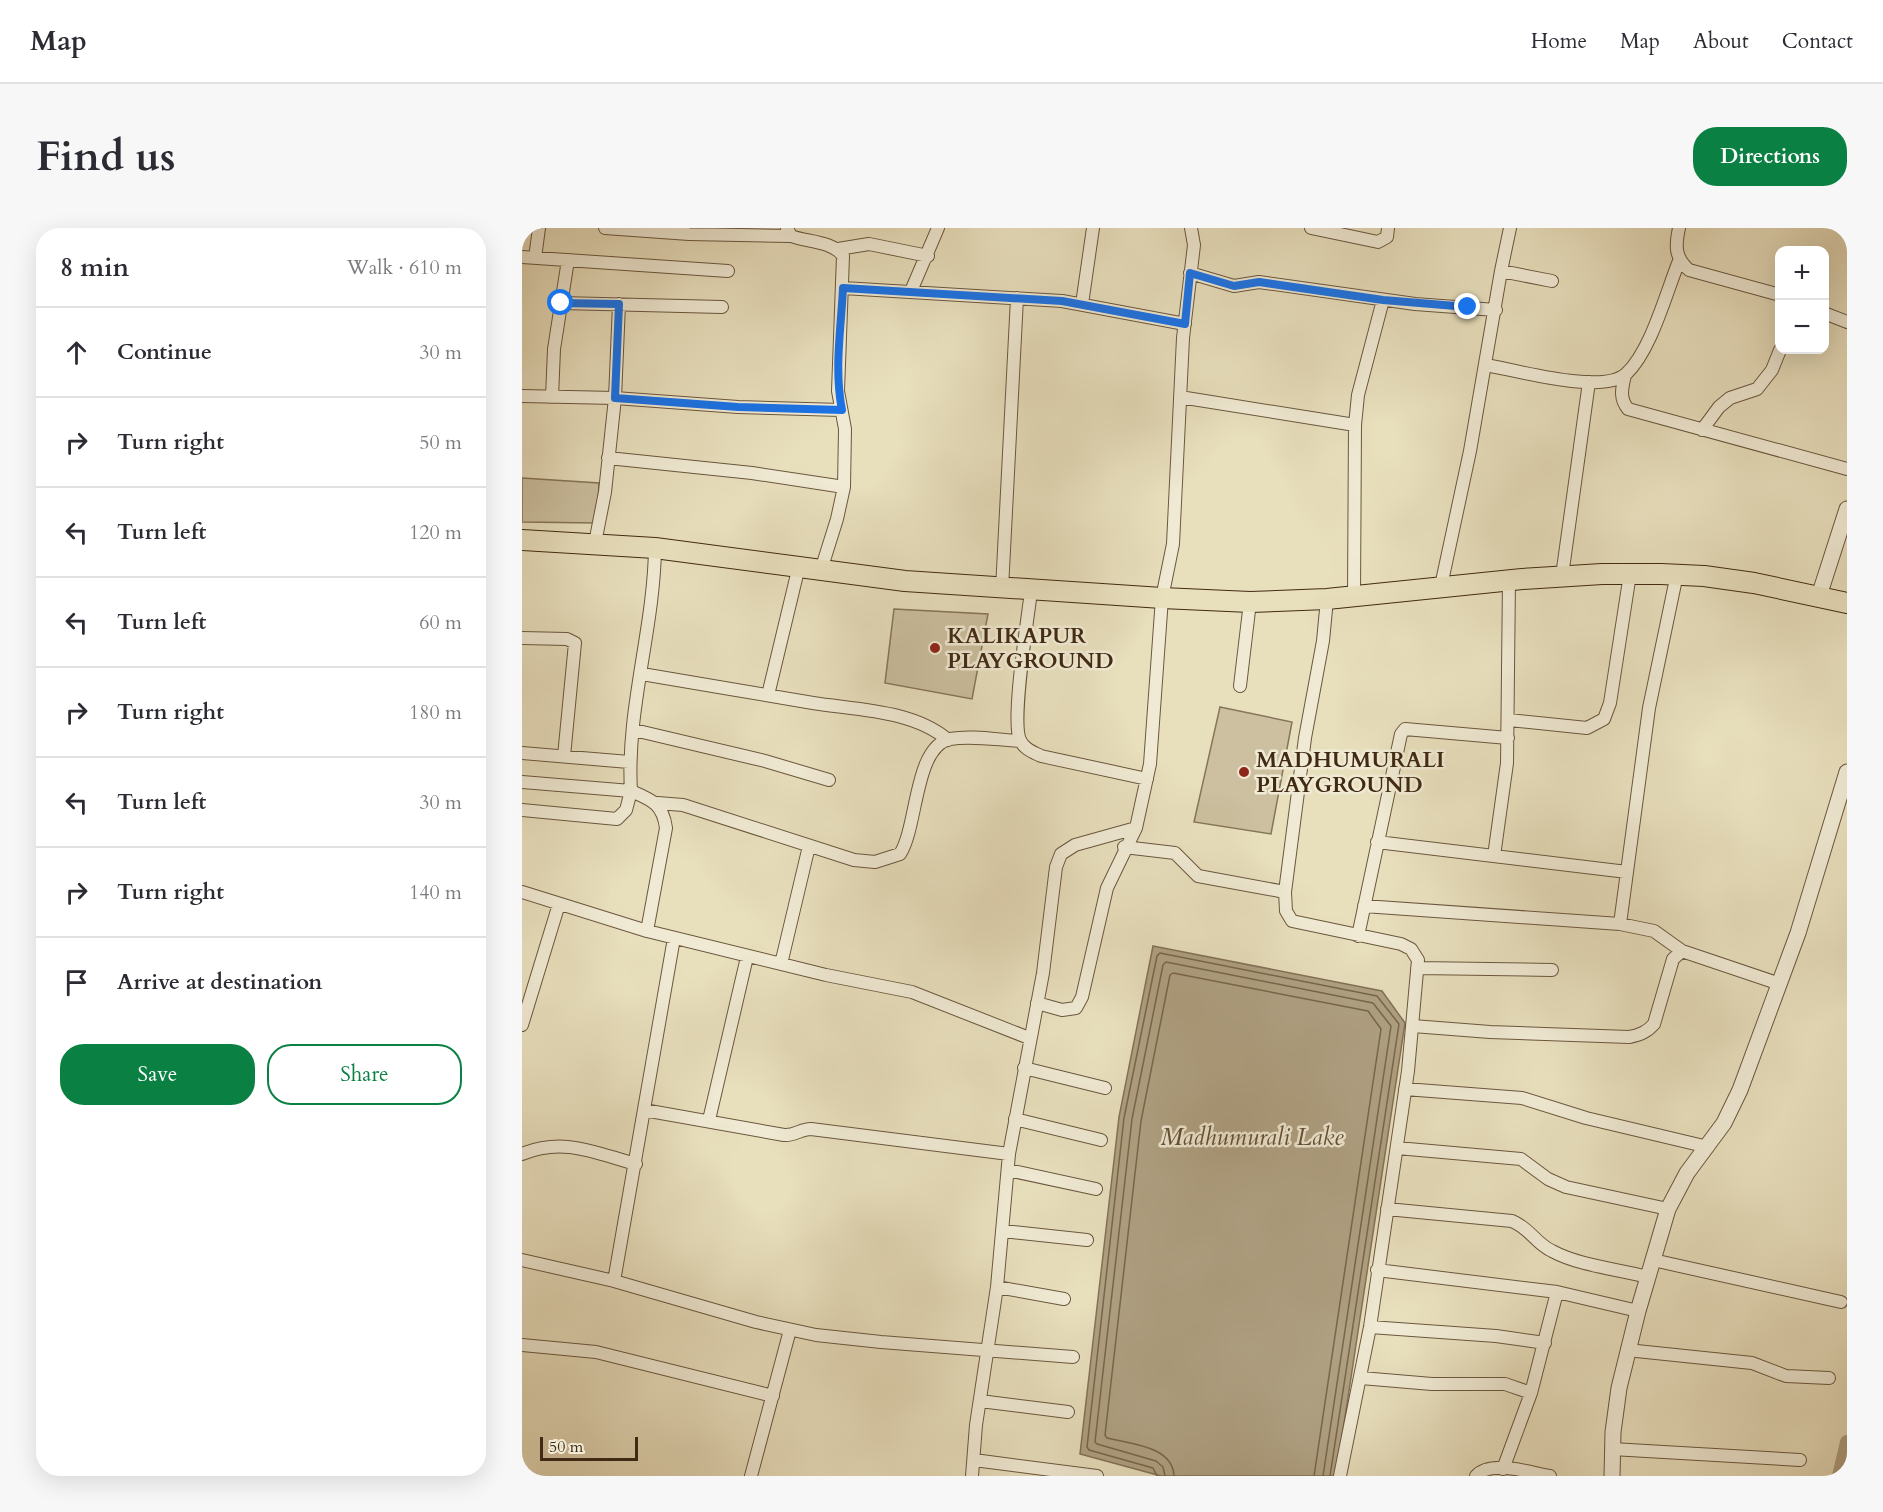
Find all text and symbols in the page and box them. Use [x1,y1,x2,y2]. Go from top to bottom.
text: Map [30,22,87,60]
text: Home [1531,27,1587,56]
text: Map [1620,27,1660,56]
text: About [1693,27,1749,56]
text: Contact [1782,27,1853,56]
button: Directions [1693,127,1847,186]
text: Find us [36,128,176,185]
map controls [1775,246,1829,354]
button: + [1775,246,1829,300]
text: 8 min [60,250,129,285]
text: Walk · 610 m [347,254,462,281]
route start [547,289,573,315]
route end [1454,293,1480,319]
button: − [1775,300,1829,354]
icon: ahead [60,336,93,369]
text: Continue [117,337,212,367]
text: 30 m [419,339,462,366]
icon: right [60,426,93,459]
text: Turn right [117,427,224,457]
text: 50 m [419,429,462,456]
icon: left [60,516,93,549]
text: Turn left [117,517,206,547]
text: 120 m [409,519,462,546]
icon: left [60,606,93,639]
text: Turn left [117,607,206,637]
text: 60 m [419,609,462,636]
place label: KALIKAPUR PLAYGROUND [947,621,1114,676]
marker: KALIKAPUR PLAYGROUND [928,641,942,655]
icon: right [60,696,93,729]
text: Turn right [117,697,224,727]
text: 180 m [409,699,462,726]
place label: MADHUMURALI PLAYGROUND [1256,745,1445,800]
marker: MADHUMURALI PLAYGROUND [1237,765,1251,779]
icon: left [60,786,93,819]
text: Turn left [117,787,206,817]
text: 30 m [419,789,462,816]
icon: right [60,876,93,909]
text: Turn right [117,877,224,907]
text: 140 m [409,879,462,906]
icon: arrive [60,966,93,999]
text: Arrive at destination [117,967,322,997]
button: Save [60,1044,255,1105]
button: Share [267,1044,462,1105]
water label: Madhumurali Lake [1160,1121,1344,1154]
scale bar [540,1434,638,1462]
text: 50 m [549,1436,583,1458]

